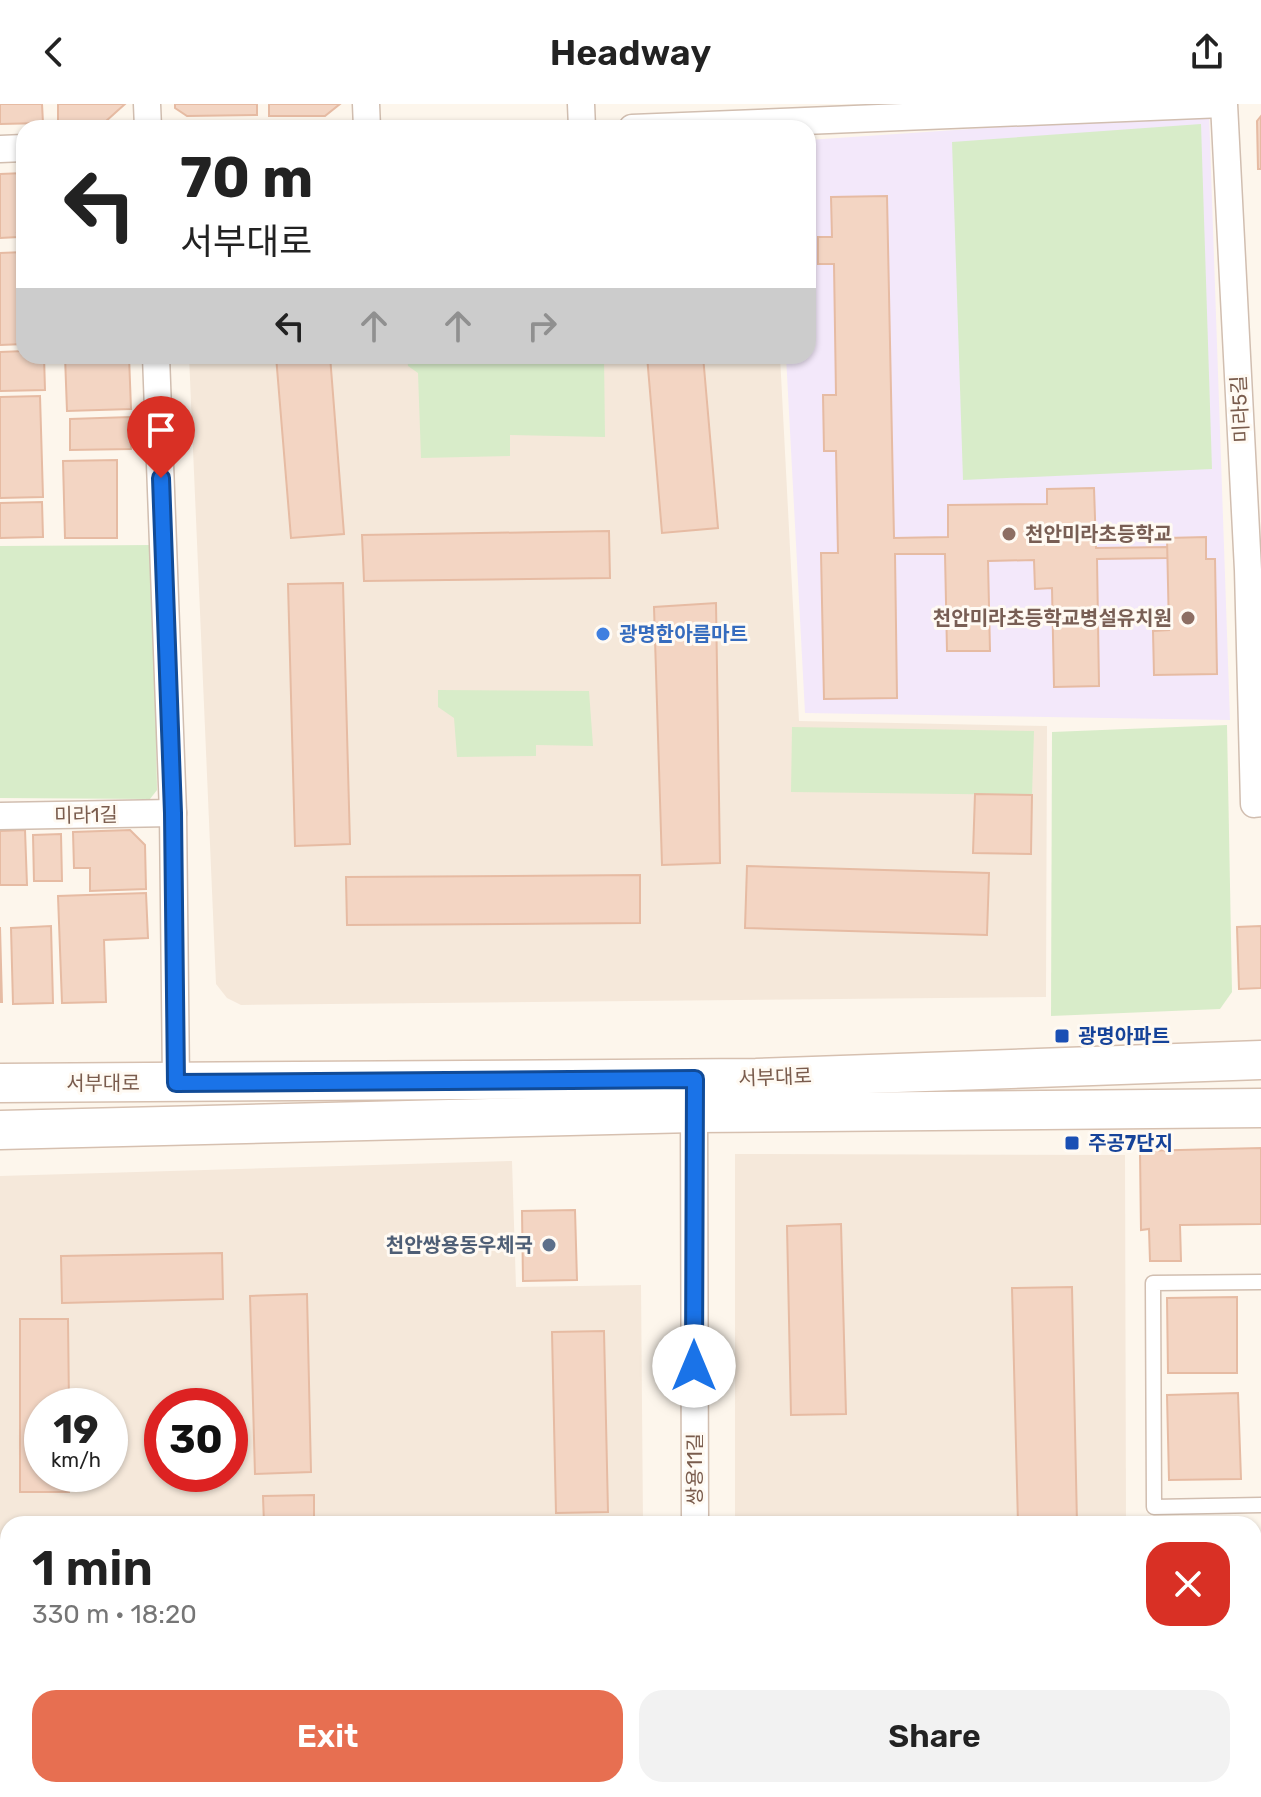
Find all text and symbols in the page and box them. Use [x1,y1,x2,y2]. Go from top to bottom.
icon: back [32,30,76,74]
icon: share [1185,30,1229,74]
text: Headway [550,31,711,74]
text: 70 m [180,145,313,211]
icon: left [48,152,152,256]
text: 서부대로 [180,220,312,263]
icon: left [268,304,312,348]
icon: ahead [352,304,396,348]
icon: ahead [436,304,480,348]
icon: right [520,304,564,348]
street label: 미라5길 [1226,375,1254,443]
pin [127,396,195,478]
icon: arrive [139,408,183,452]
place label: 천안미라초등학교 [1025,522,1172,546]
marker: 천안미라초등학교 [1000,525,1018,543]
place label: 천안미라초등학교병설유치원 [933,606,1172,630]
marker: 천안미라초등학교병설유치원 [1179,609,1197,627]
place label: 광명한아름마트 [619,622,748,646]
marker: 광명한아름마트 [594,625,612,643]
street label: 미라1길 [54,802,118,828]
place label: 광명아파트 [1078,1024,1170,1048]
marker: 광명아파트 [1053,1027,1071,1045]
street label: 서부대로 [738,1064,812,1090]
street label: 서부대로 [66,1071,140,1095]
place label: 주공7단지 [1088,1131,1173,1155]
marker: 주공7단지 [1063,1134,1081,1152]
place label: 천안쌍용동우체국 [386,1233,533,1257]
marker: 천안쌍용동우체국 [540,1236,558,1254]
position arrow [652,1324,736,1408]
speed limit sign: 30 [144,1388,248,1492]
text: 19 [53,1406,99,1453]
street label: 쌍용11길 [683,1433,707,1505]
text: km/h [51,1448,101,1472]
text: 1 min [32,1540,153,1597]
button: close [1146,1542,1230,1626]
text: 330 m · 18:20 [32,1599,197,1630]
button: Exit [32,1690,623,1782]
button: Share [639,1690,1230,1782]

